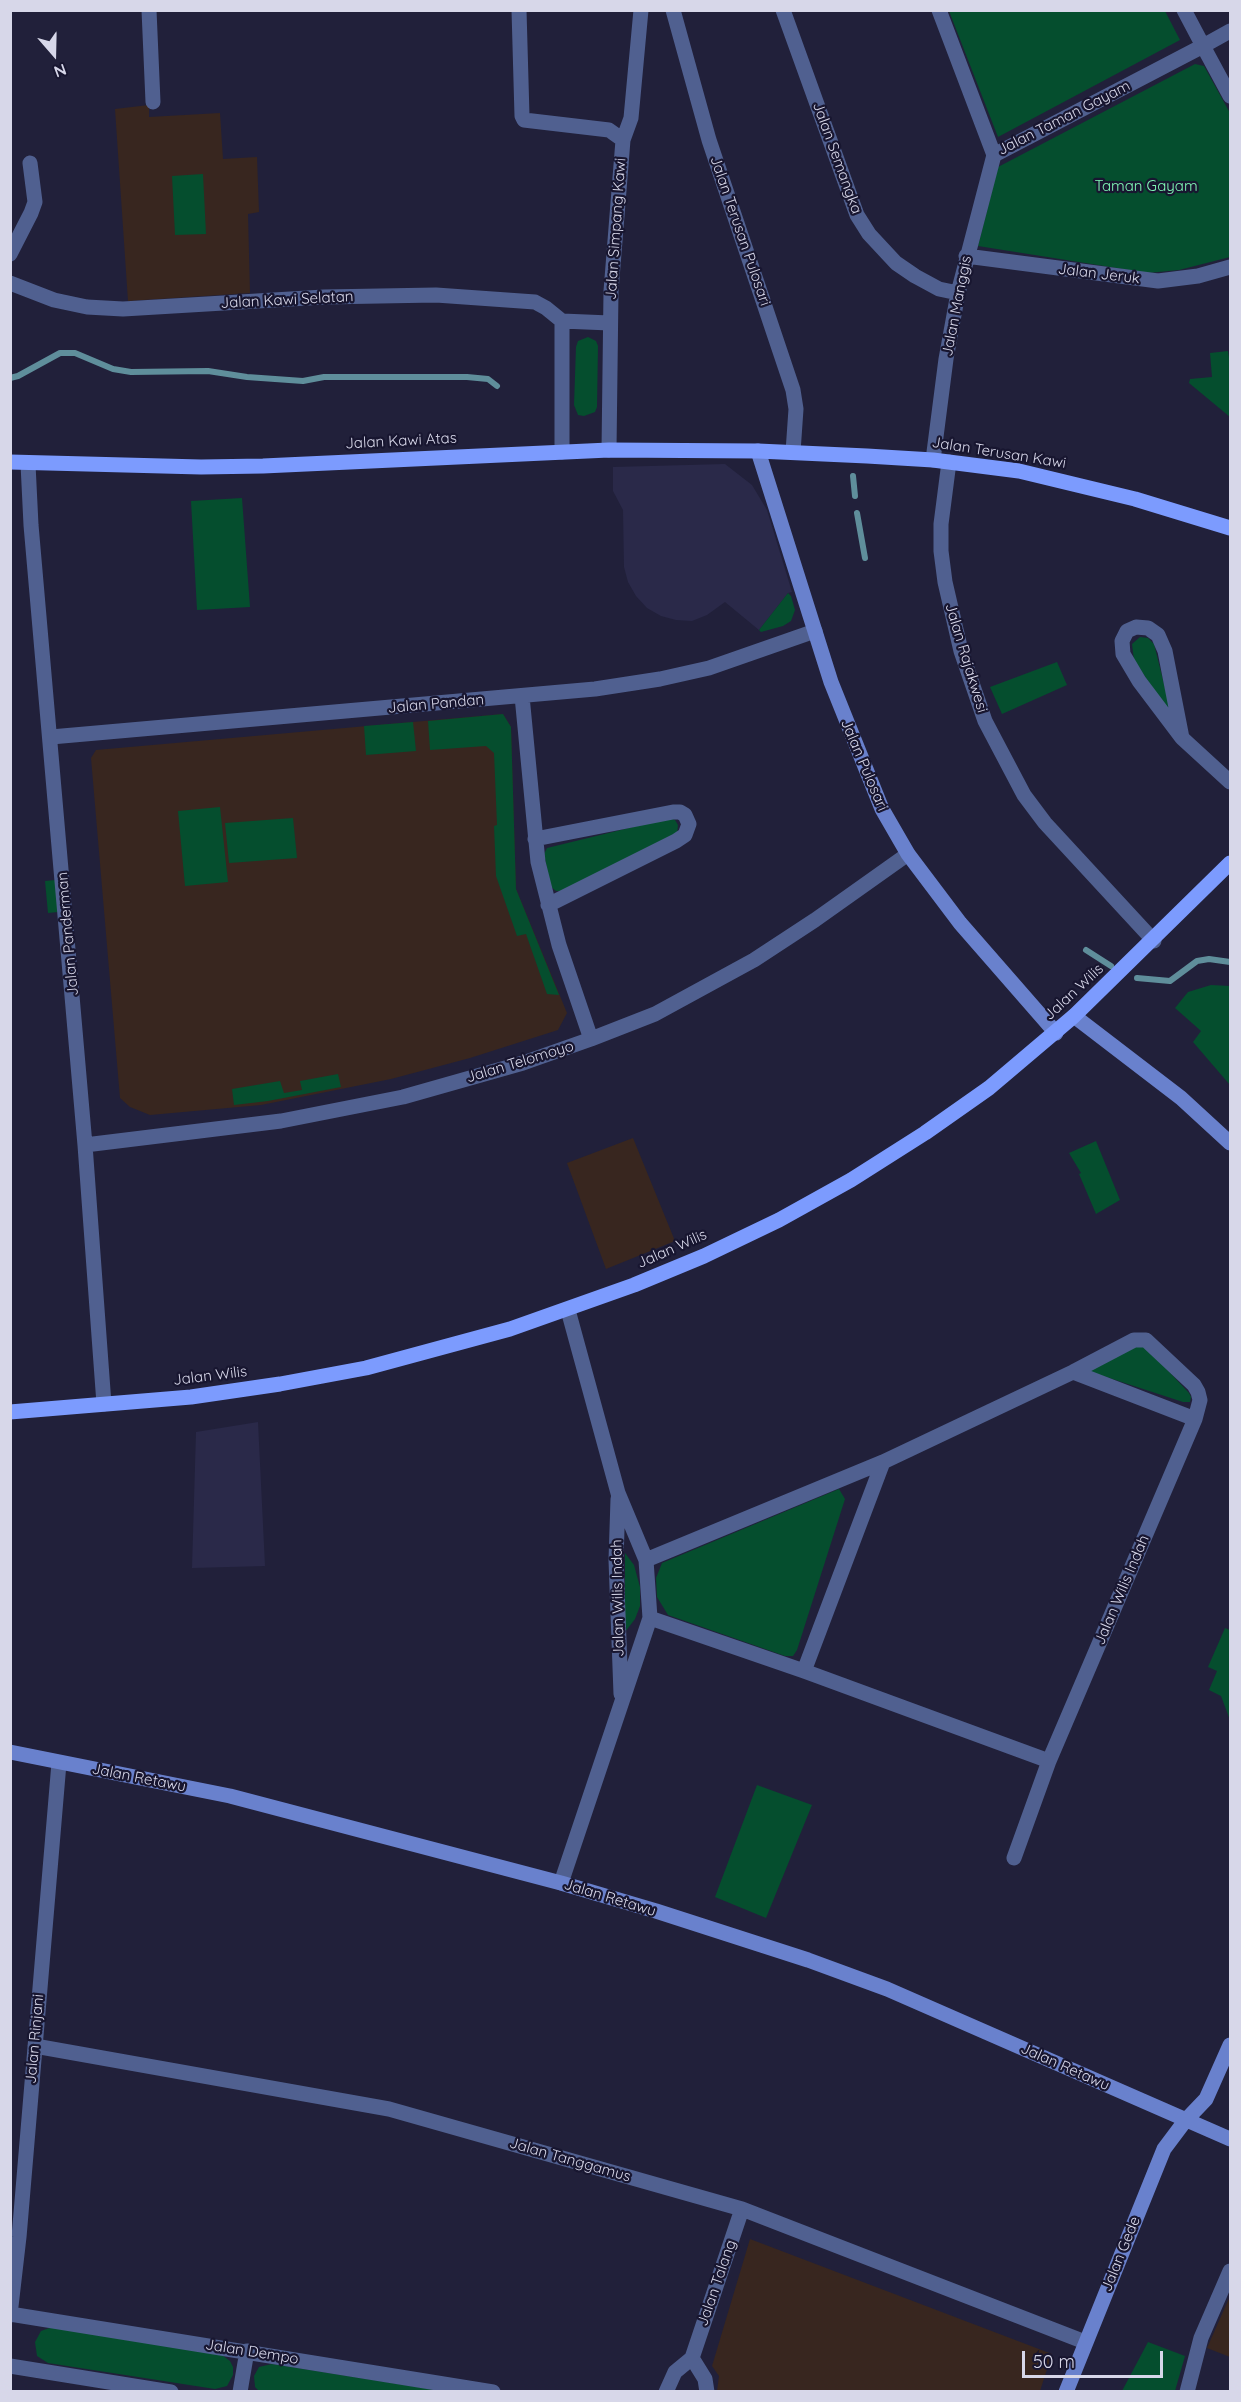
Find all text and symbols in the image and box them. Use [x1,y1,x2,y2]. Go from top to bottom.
north arrow [24,24,84,84]
text: N [51,60,69,82]
street label: Jalan Taman Gayam [995,77,1133,159]
street label: Jalan Semangka [808,100,866,216]
street label: Jalan Terusan Pulosari [706,154,774,308]
street label: Jalan Simpang Kawi [602,157,630,301]
park label: Taman Gayam [1094,177,1198,195]
street label: Jalan Manggis [938,254,976,358]
street label: Jalan Jeruk [1057,260,1141,288]
street label: Jalan Kawi Selatan [220,288,354,312]
street label: Jalan Kawi Atas [345,429,457,453]
street label: Jalan Terusan Kawi [931,434,1067,472]
street label: Jalan Rajakwesi [941,601,991,715]
street label: Jalan Pandan [387,691,485,717]
street label: Jalan Pulosari [837,716,891,814]
street label: Jalan Panderman [54,871,82,997]
street label: Jalan Wilis [1041,960,1107,1024]
street label: Jalan Telomoyo [464,1037,576,1087]
street label: Jalan Wilis [634,1226,710,1272]
street label: Jalan Wilis [172,1363,248,1389]
street label: Jalan Wilis Indah [1091,1532,1153,1648]
street label: Jalan Wilis Indah [608,1539,628,1657]
street label: Jalan Retawu [90,1760,188,1796]
street label: Jalan Retawu [562,1875,658,1921]
street label: Jalan Rinjani [22,1993,48,2085]
street label: Jalan Retawu [1018,2039,1112,2095]
street label: Jalan Tanggamus [507,2134,633,2186]
street label: Jalan Gede [1098,2214,1144,2294]
street label: Jalan Talang [694,2237,740,2329]
street label: Jalan Dempo [204,2336,300,2368]
scale bar [1025,2339,1166,2377]
text: 50 m [1033,2350,1075,2373]

